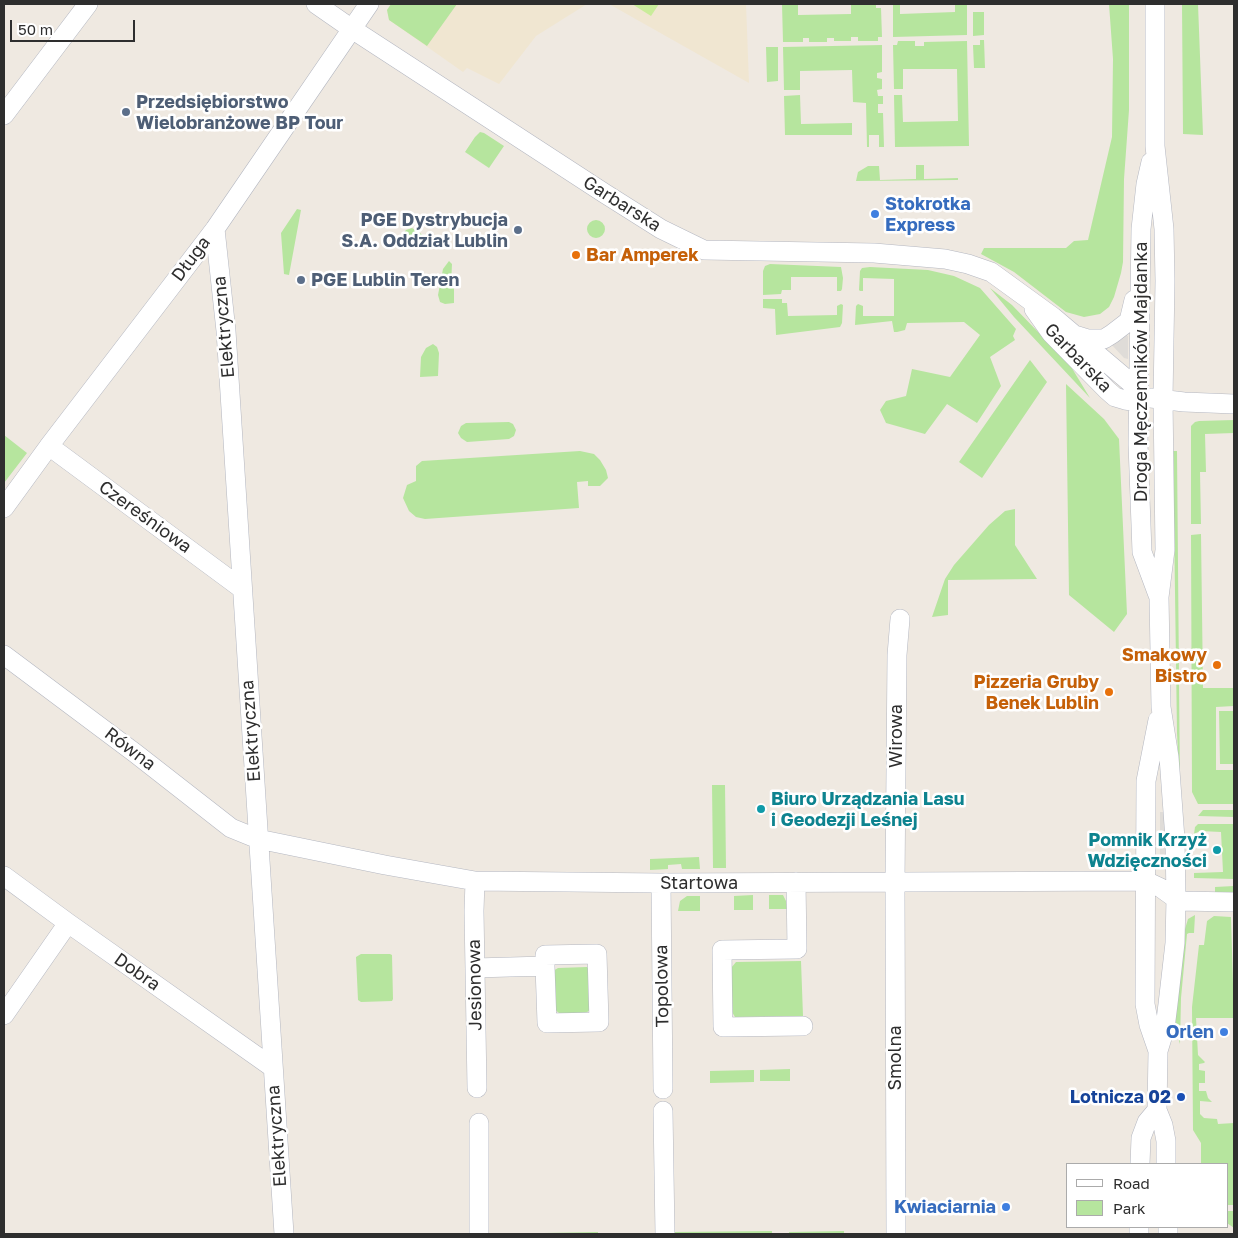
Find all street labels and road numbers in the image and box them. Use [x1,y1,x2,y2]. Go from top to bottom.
street label: Garbarska [579,172,665,236]
street label: Długa [167,232,215,286]
street label: Droga Męczenników Majdanka [1130,242,1152,502]
street label: Elektryczna [209,275,239,379]
street label: Garbarska [1040,319,1116,397]
street label: Czereśniowa [94,476,196,558]
street label: Elektryczna [237,679,265,783]
street label: Wirowa [885,704,907,768]
street label: Równa [100,723,160,775]
street label: Startowa [660,872,738,894]
street label: Jesionowa [463,939,487,1031]
street label: Topolowa [650,944,674,1028]
street label: Dobra [110,948,164,996]
street label: Smolna [884,1025,906,1091]
street label: Elektryczna [263,1084,291,1188]

